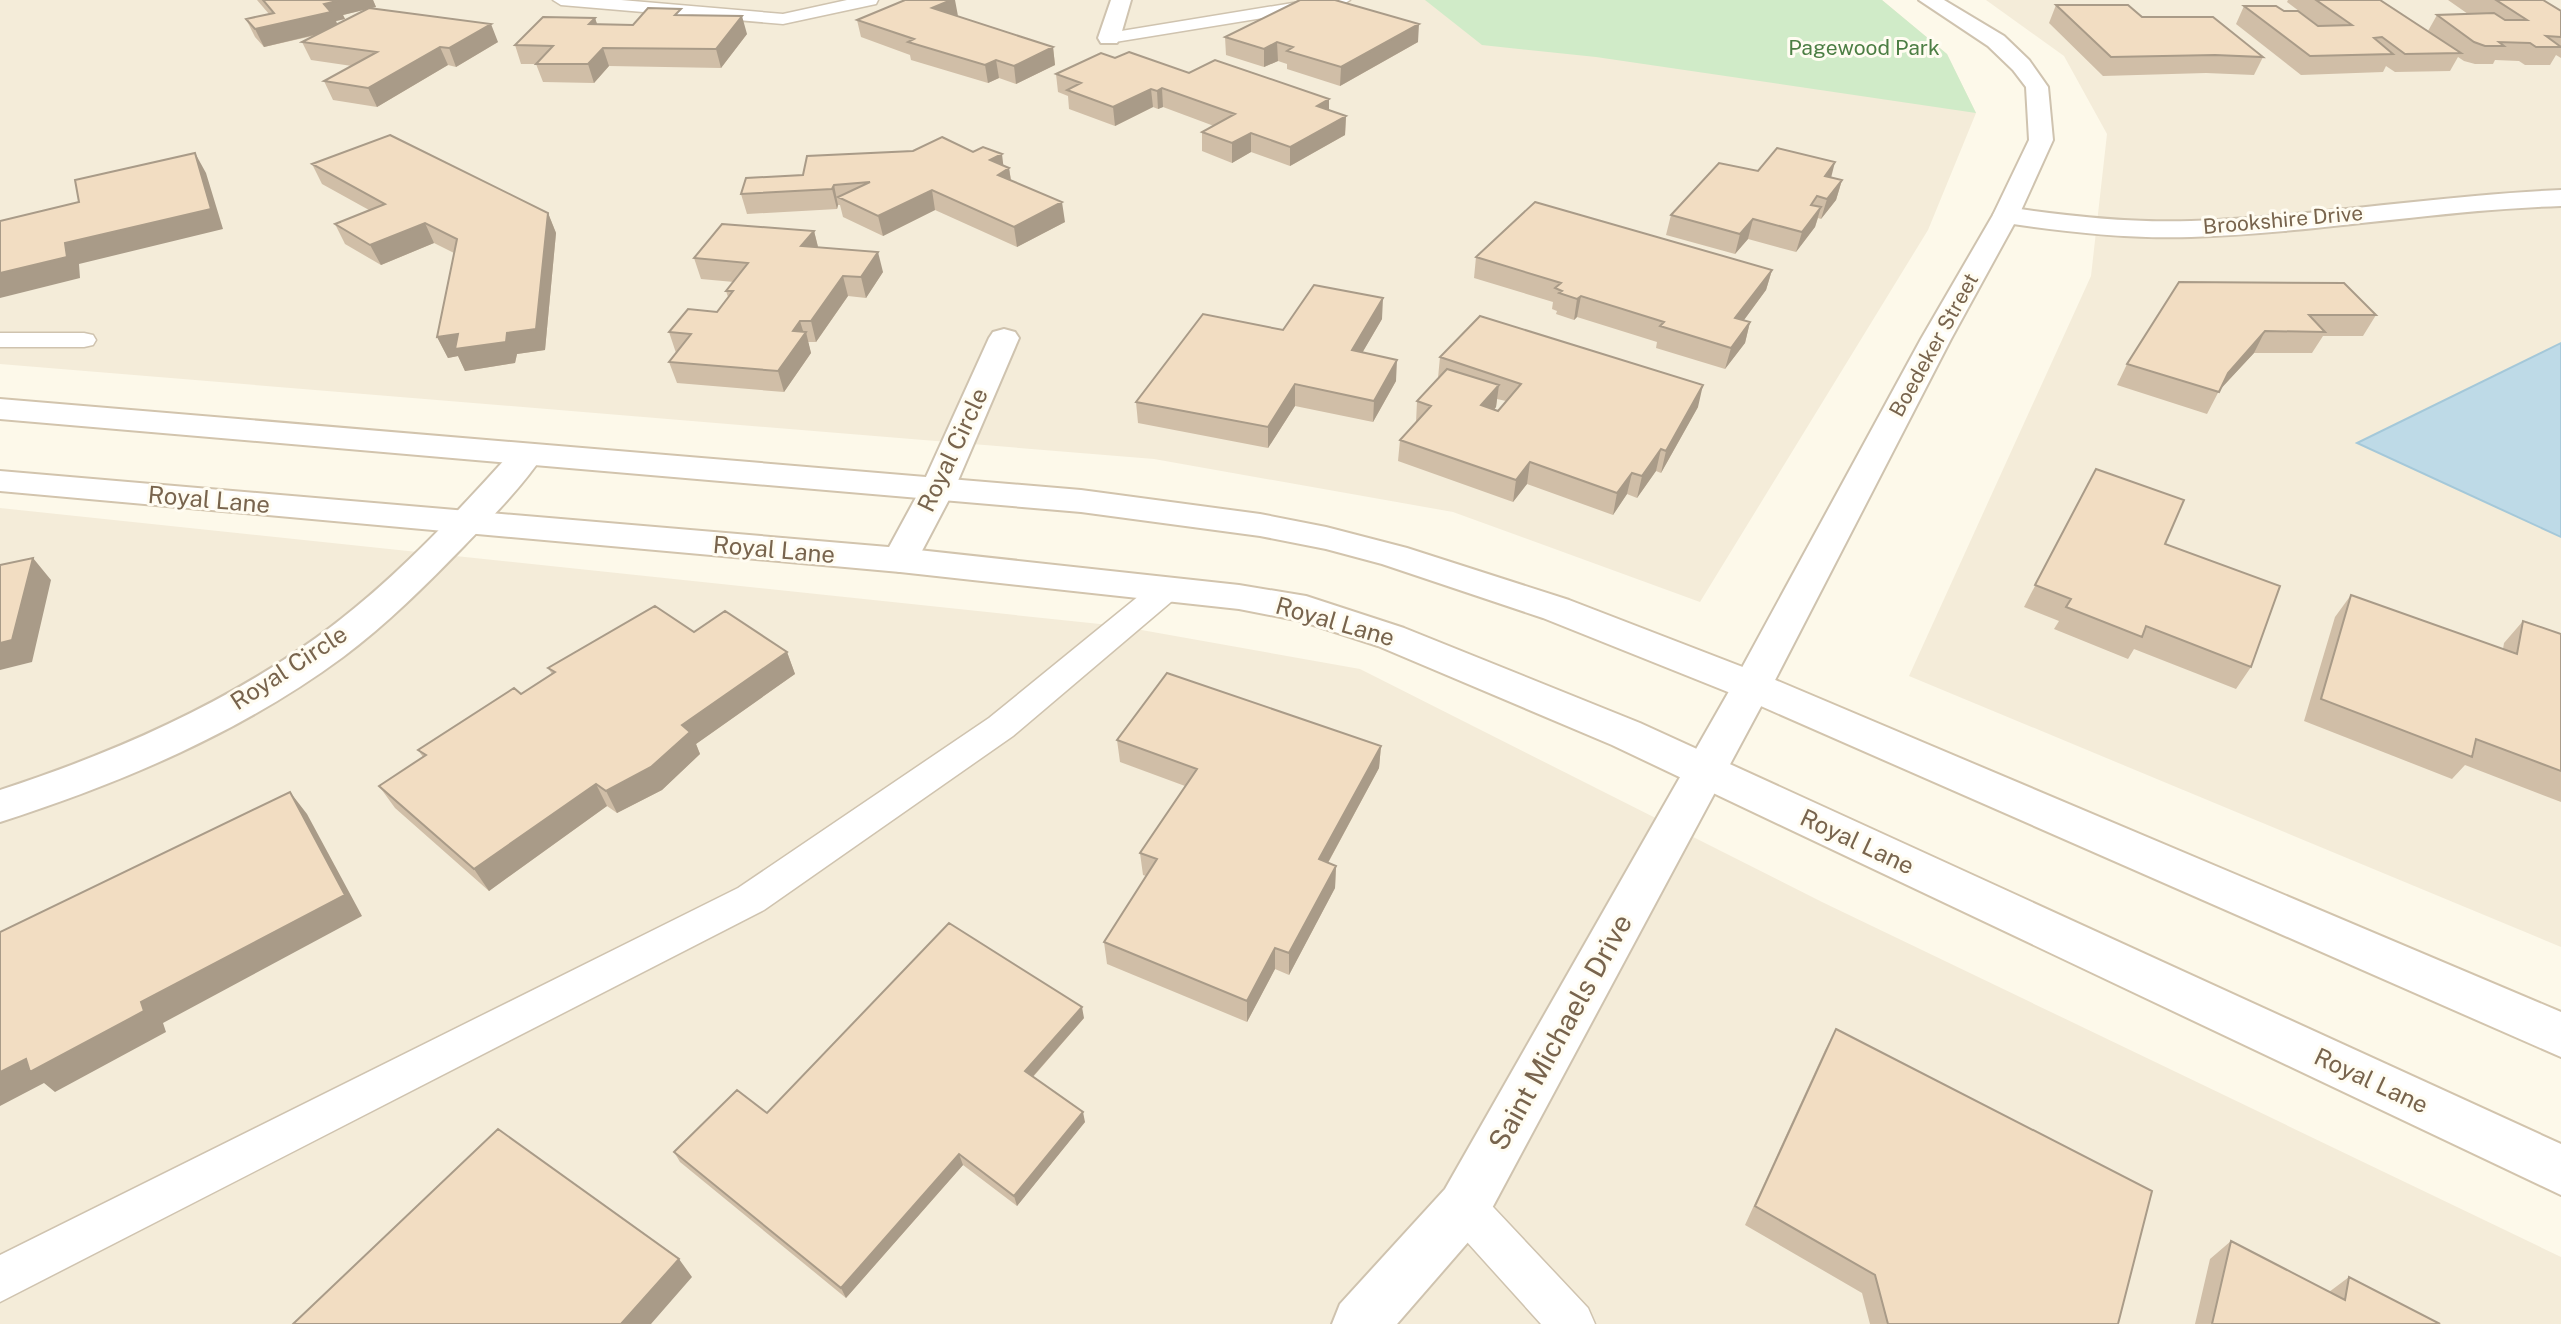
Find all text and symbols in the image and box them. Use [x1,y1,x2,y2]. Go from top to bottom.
park label: Pagewood Park [1788,35,1940,60]
street label: Brookshire Drive [2202,200,2364,239]
street label: Boedeker Street [1884,269,1983,421]
street label: Royal Circle [911,383,993,516]
street label: Royal Lane [147,480,271,518]
street label: Royal Lane [712,530,836,568]
street label: Royal Lane [1273,591,1398,651]
street label: Royal Circle [225,619,352,715]
street label: Royal Lane [1796,803,1919,880]
street label: Saint Michaels Drive [1481,908,1638,1155]
street label: Royal Lane [2310,1042,2433,1119]

